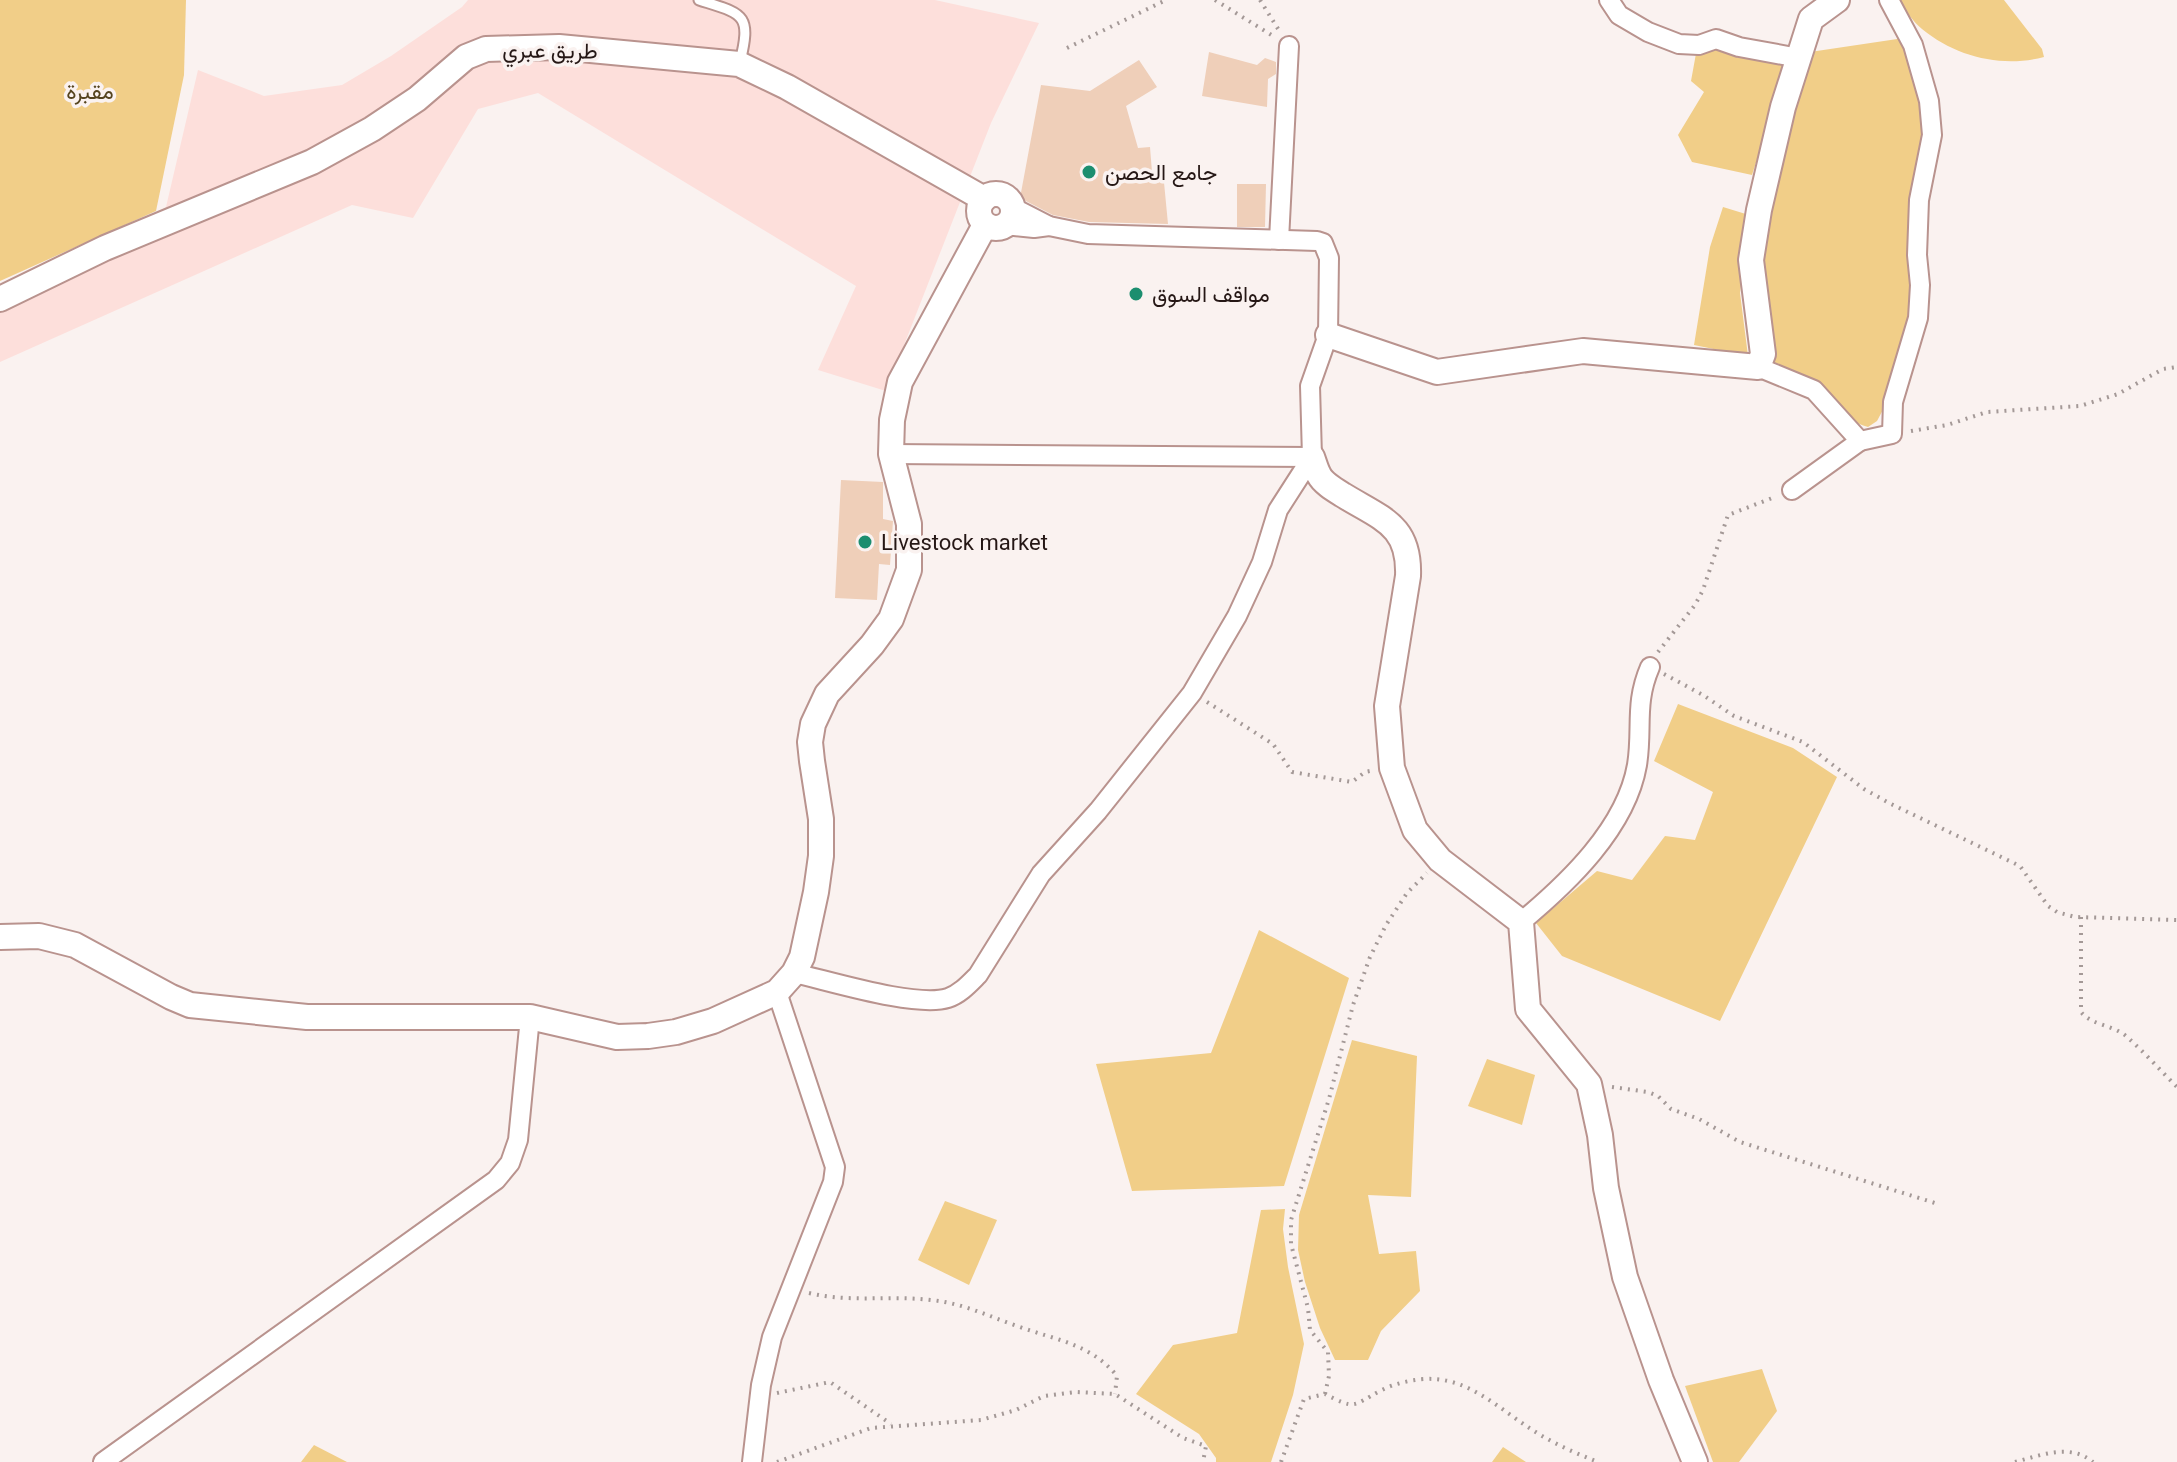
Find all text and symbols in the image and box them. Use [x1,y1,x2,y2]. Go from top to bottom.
street label: طريق عبري [502,37,598,70]
park label: مقبرة [66,79,114,105]
place label: جامع الحصن [1105,160,1217,187]
marker: جامع الحصن [1080,163,1098,181]
place label: مواقف السوق [1152,282,1270,308]
marker: مواقف السوق [1127,285,1145,303]
place label: Livestock market [881,530,1048,555]
marker: Livestock market [856,533,874,551]

